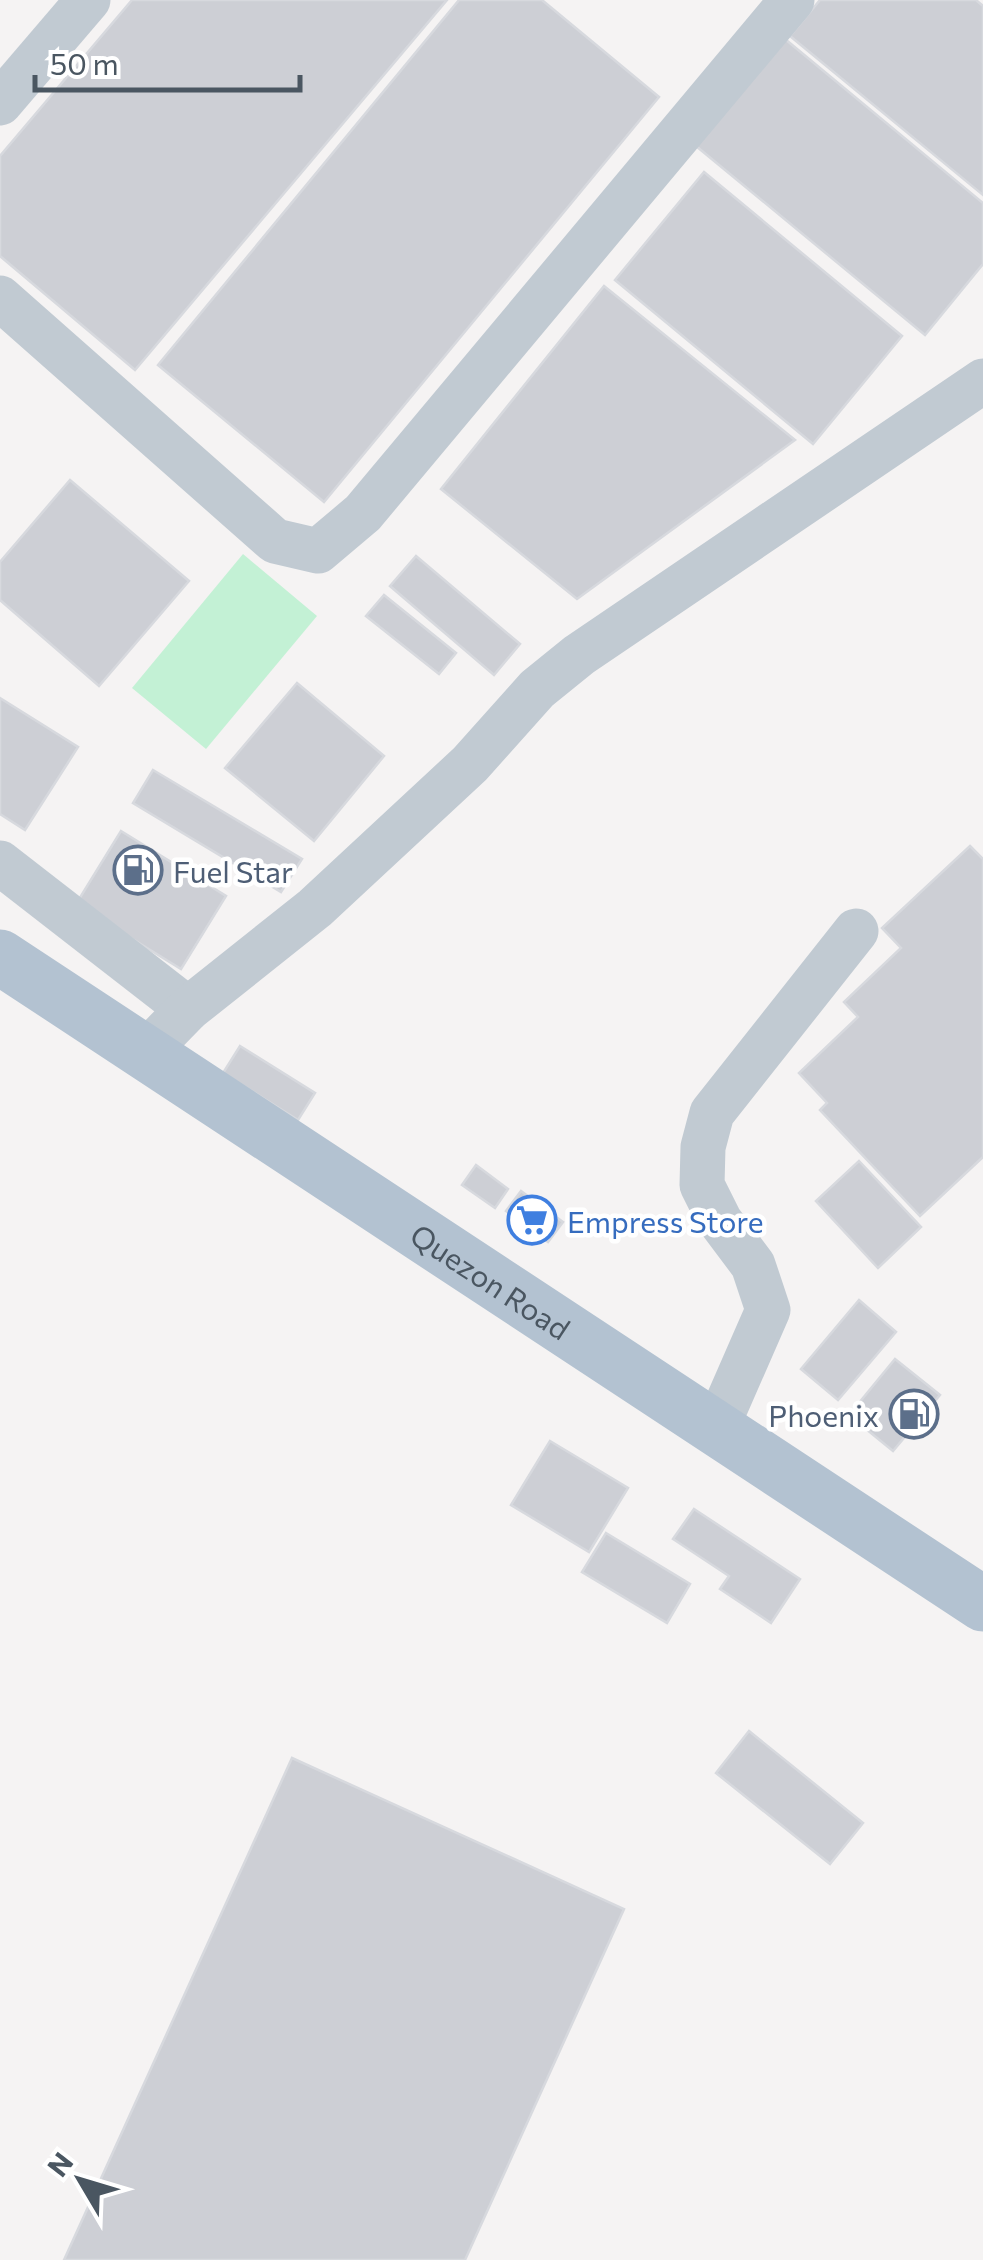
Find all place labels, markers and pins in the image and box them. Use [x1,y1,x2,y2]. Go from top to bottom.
fuel station icon: Fuel Star [112,844,164,896]
place label: Fuel Star [173,852,293,889]
supermarket icon: Empress Store [506,1194,558,1246]
place label: Empress Store [567,1202,764,1239]
fuel station icon: Phoenix [888,1388,940,1440]
place label: Phoenix [768,1396,879,1433]

